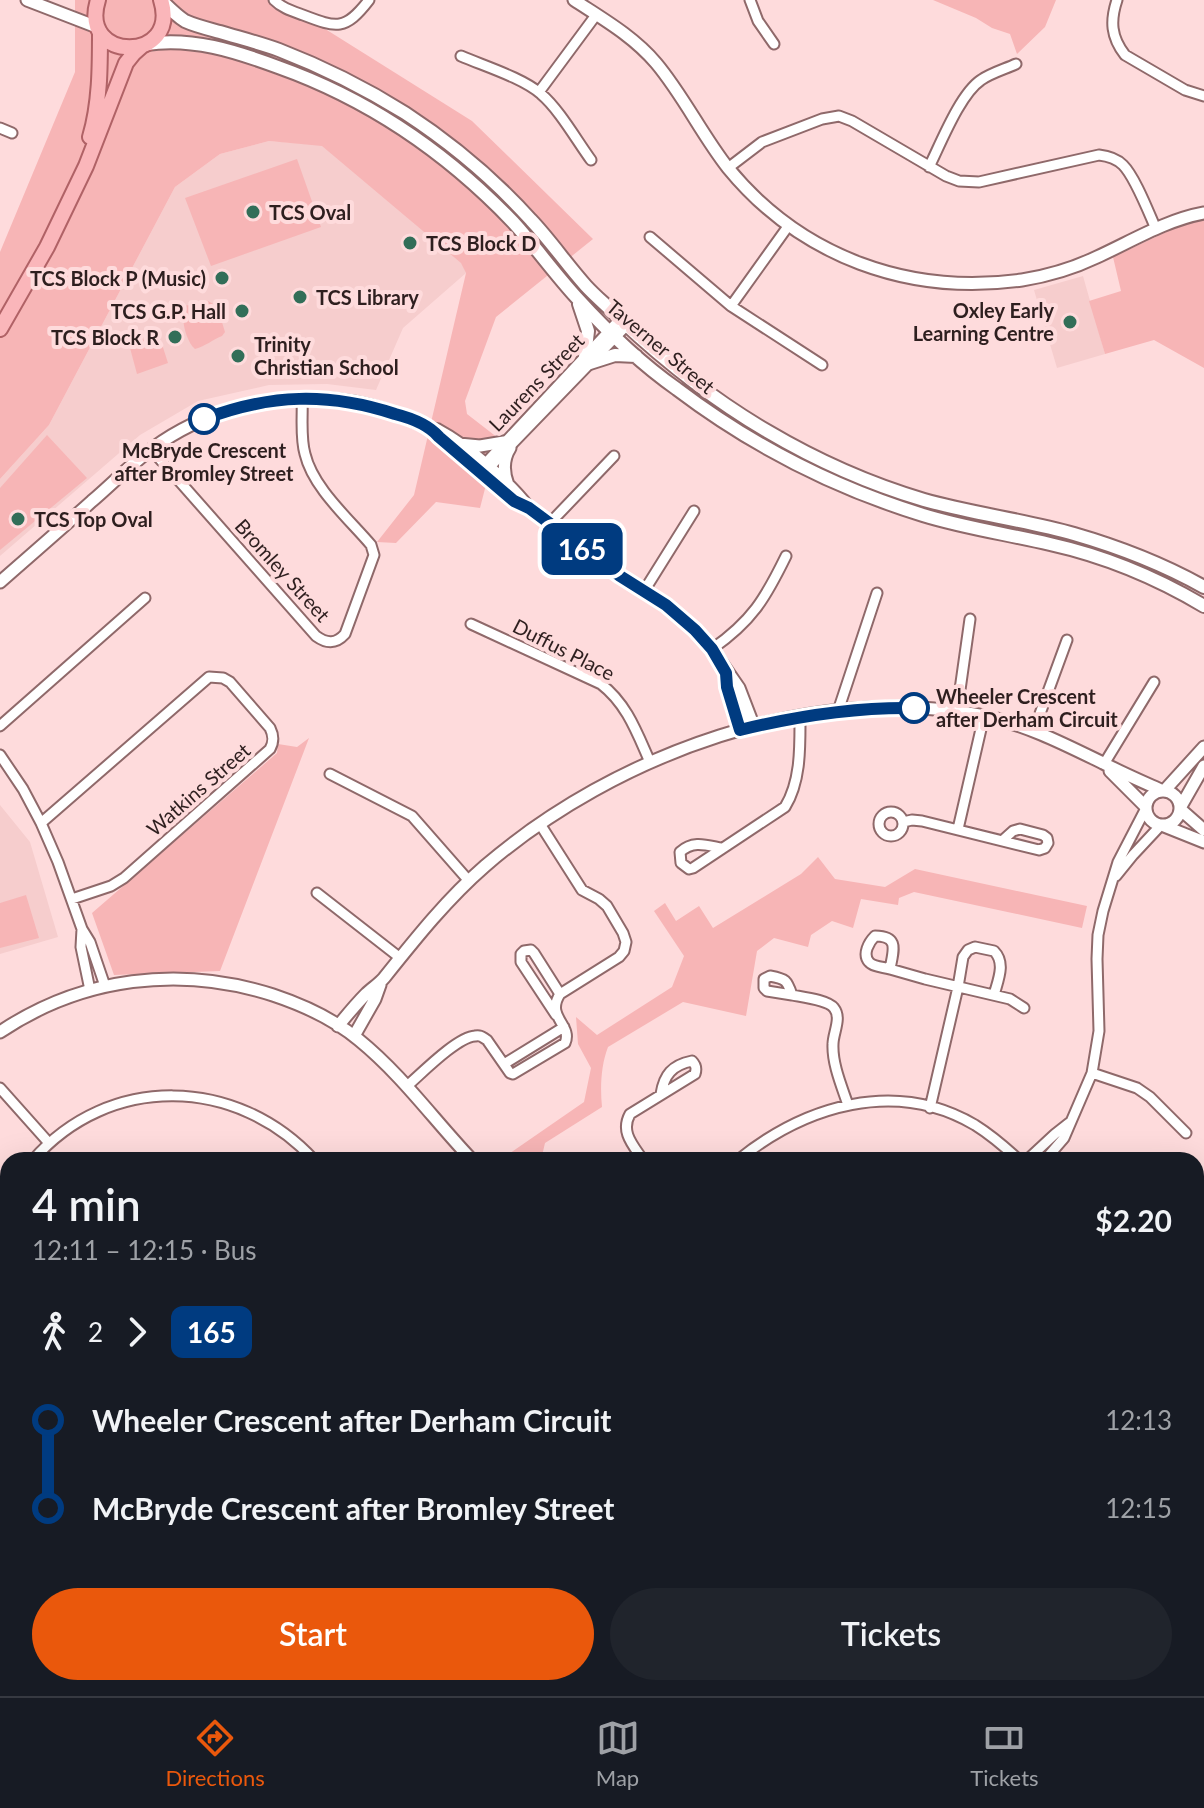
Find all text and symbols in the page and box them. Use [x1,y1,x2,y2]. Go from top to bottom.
place label: TCS Oval [269,200,351,224]
marker: TCS Oval [244,203,262,221]
place label: TCS Block D [426,231,536,255]
marker: TCS Block D [401,234,419,252]
place label: TCS Block P (Music) [30,266,206,290]
marker: TCS Block P (Music) [213,269,231,287]
place label: TCS Library [316,285,419,309]
marker: TCS Library [291,288,309,306]
street label: Taverner Street [602,294,720,398]
place label: Oxley Early Learning Centre [913,298,1054,345]
place label: TCS G.P. Hall [111,299,226,323]
marker: TCS G.P. Hall [233,302,251,320]
marker: Oxley Early Learning Centre [1061,313,1079,331]
place label: TCS Block R [51,325,159,349]
marker: TCS Block R [166,328,184,346]
street label: Laurens Street [483,328,589,436]
place label: Trinity Christian School [254,332,399,379]
marker: Trinity Christian School [229,347,247,365]
marker: McBryde Crescent after Bromley Street [189,404,219,434]
place label: McBryde Crescent after Bromley Street [114,438,294,485]
place label: TCS Top Oval [34,507,153,531]
marker: TCS Top Oval [9,510,27,528]
street label: Bromley Street [231,514,335,626]
line badge: 165 [536,523,628,575]
text: 165 [558,532,606,566]
street label: Duffus Place [509,613,619,685]
place label: Wheeler Crescent after Derham Circuit [936,684,1118,731]
marker: Wheeler Crescent after Derham Circuit [899,693,929,723]
street label: Watkins Street [141,738,255,840]
text: 4 min [32,1178,141,1230]
text: $2.20 [1095,1202,1172,1238]
text: 12:11 – 12:15 · Bus [32,1234,256,1266]
icon: walk [32,1310,76,1354]
icon: forward [115,1310,159,1354]
text: 165 [187,1315,236,1349]
text: 2 [88,1316,103,1348]
text: Wheeler Crescent after Derham Circuit [92,1402,611,1438]
text: 12:13 [1105,1404,1172,1436]
text: McBryde Crescent after Bromley Street [92,1490,614,1526]
text: 12:15 [1105,1492,1172,1524]
button: Start [32,1588,594,1680]
button: Tickets [610,1588,1172,1680]
tab: Directions [165,1716,265,1791]
tab: Map [596,1716,640,1791]
tab: Tickets [970,1716,1039,1791]

